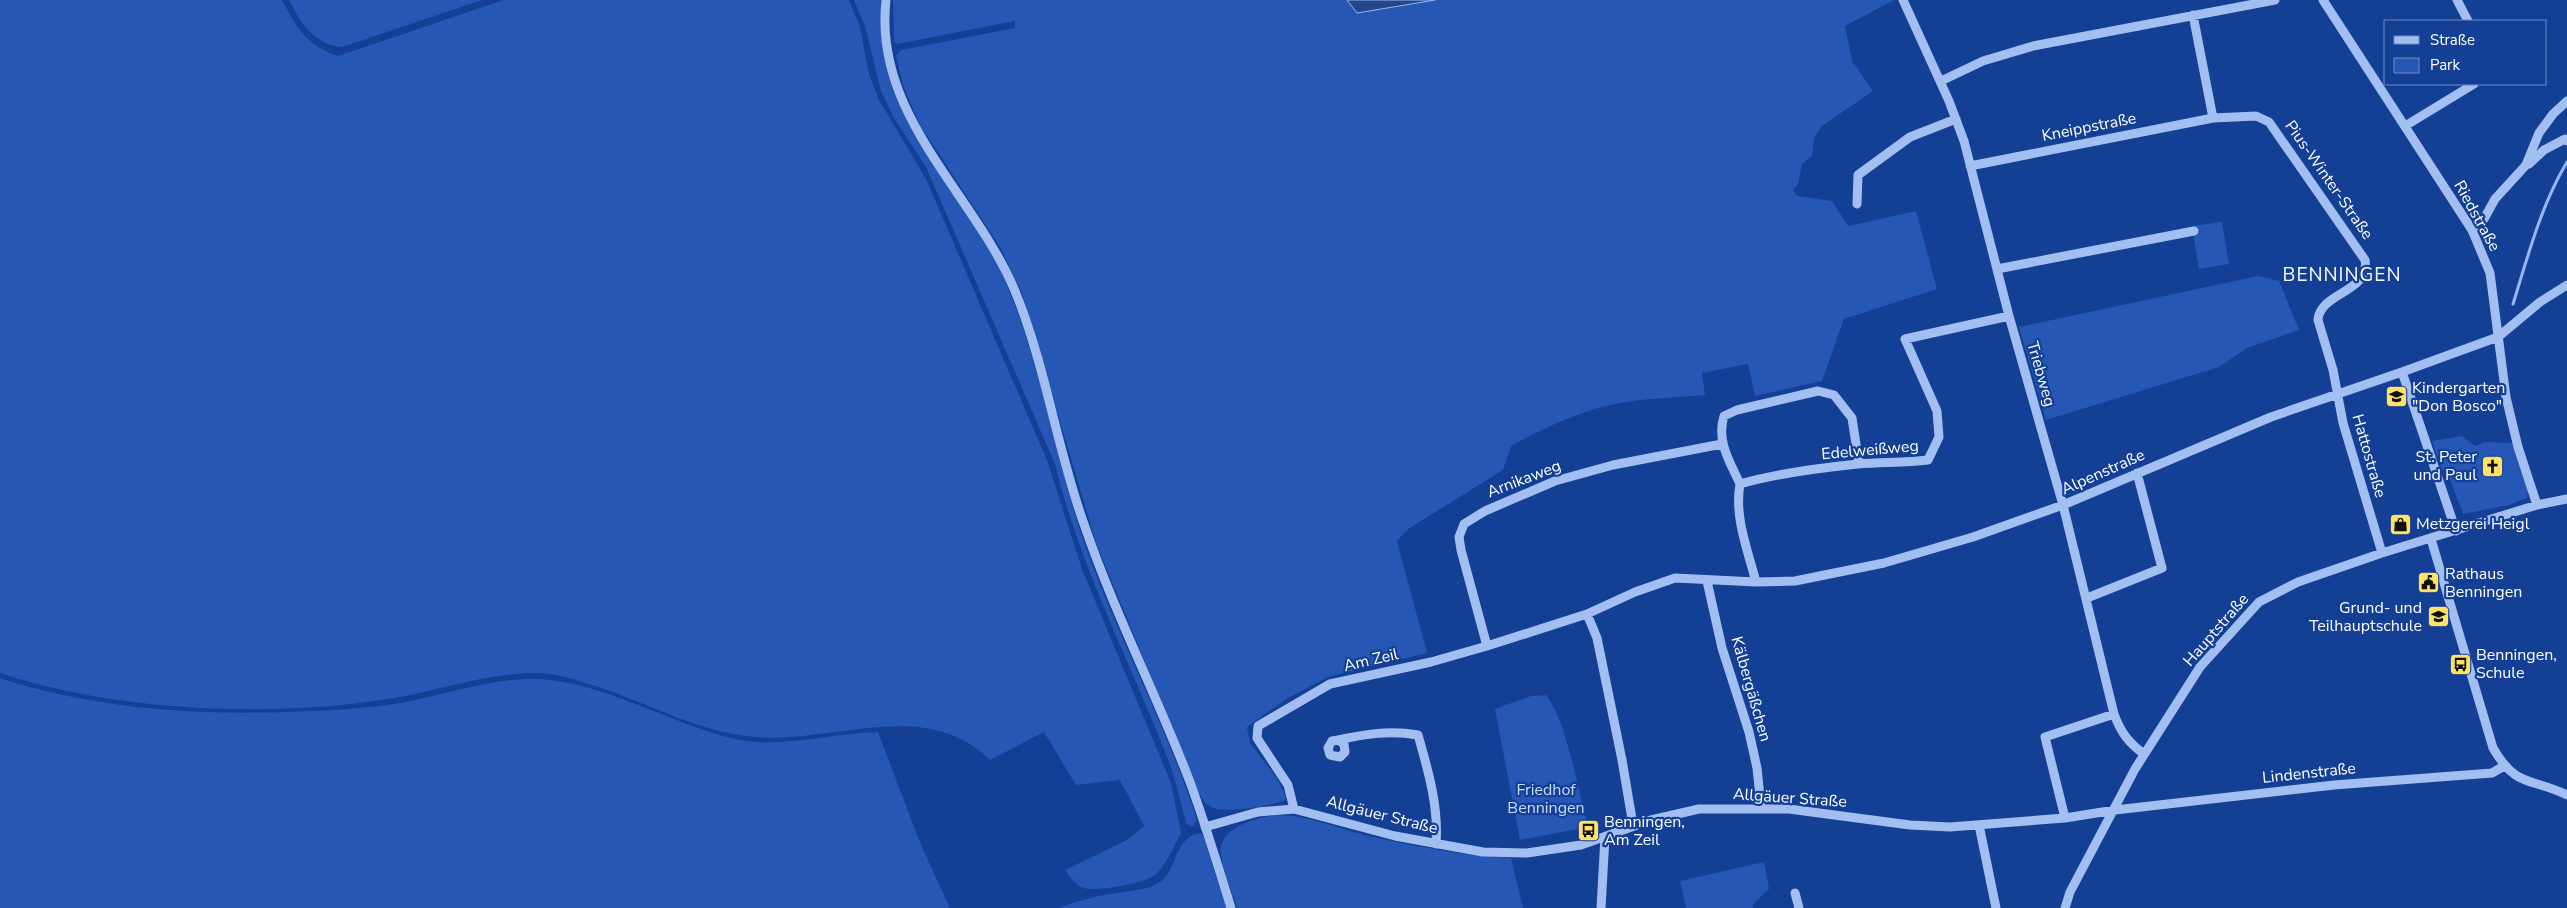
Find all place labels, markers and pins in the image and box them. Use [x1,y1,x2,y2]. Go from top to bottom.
place label: Kindergarten "Don Bosco" [2412,377,2505,417]
school or university icon: Kindergarten "Don Bosco" [2384,385,2408,409]
place label: St. Peter und Paul [2414,446,2477,486]
church icon: St. Peter und Paul [2481,454,2505,478]
shop icon: Metzgerei Heigl [2388,512,2412,536]
place label: Metzgerei Heigl [2416,513,2530,535]
place label: Rathaus Benningen [2445,563,2522,603]
public building icon: Rathaus Benningen [2417,571,2441,595]
place label: Grund- und Teilhauptschule [2309,597,2422,637]
school or university icon: Grund- und Teilhauptschule [2426,605,2450,629]
place label: Benningen, Schule [2476,644,2557,684]
bus stop icon: Benningen, Schule [2448,652,2472,676]
place label: Benningen, Am Zeil [1604,811,1685,851]
bus stop icon: Benningen, Am Zeil [1576,819,1600,843]

